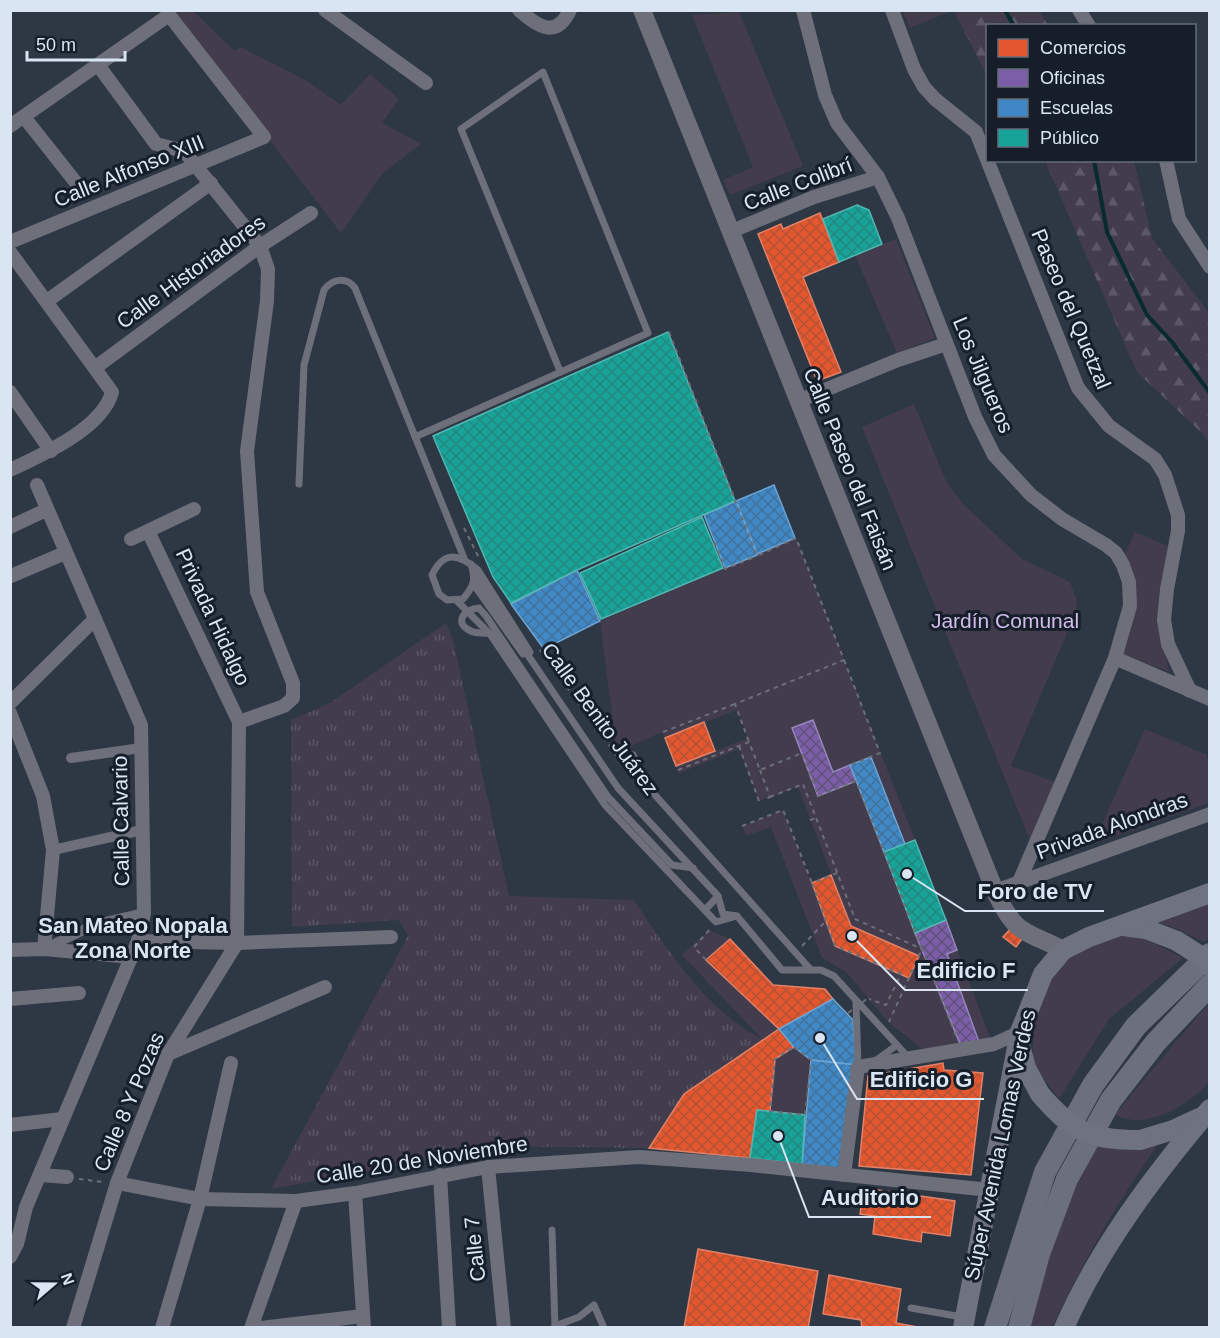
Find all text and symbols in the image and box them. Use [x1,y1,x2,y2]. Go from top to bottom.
scale bar [27,24,124,62]
legend [986,24,1196,162]
text: 50 m [36,35,76,55]
text: Comercios [1040,38,1126,58]
text: Oficinas [1040,68,1105,88]
text: Escuelas [1040,98,1113,118]
text: Público [1040,128,1099,148]
street label: Calle Alfonso XIII [50,130,207,211]
street label: Calle Colibrí [740,152,855,215]
street label: Calle Historiadores [112,210,269,333]
street label: Paseo del Quetzal [1027,225,1116,392]
street label: Los Jilgueros [949,313,1018,436]
street label: Calle Paseo del Faisán [799,364,902,573]
street label: Privada Hidalgo [172,545,255,689]
park label: Jardín Comunal [931,609,1079,632]
street label: Calle Benito Juárez [538,638,663,799]
street label: Calle Calvario [108,755,133,887]
street label: Privada Alondras [1033,788,1190,863]
callout: Foro de TV [965,871,1104,911]
text: Foro de TV [978,879,1093,904]
district label: San Mateo Nopala Zona Norte [38,913,229,963]
callout: Edificio F [905,950,1028,990]
text: Edificio F [917,958,1016,983]
street label: Súper Avenida Lomas Verdes [960,1007,1039,1282]
street label: Calle 8 Y Pozas [89,1029,168,1175]
callout: Edificio G [857,1059,984,1099]
text: Edificio G [870,1067,972,1092]
street label: Calle 20 de Noviembre [315,1131,529,1188]
callout: Auditorio [809,1177,931,1217]
text: Auditorio [821,1185,919,1210]
street label: Calle 7 [460,1215,489,1283]
north arrow [24,1254,84,1314]
text: N [58,1271,78,1287]

